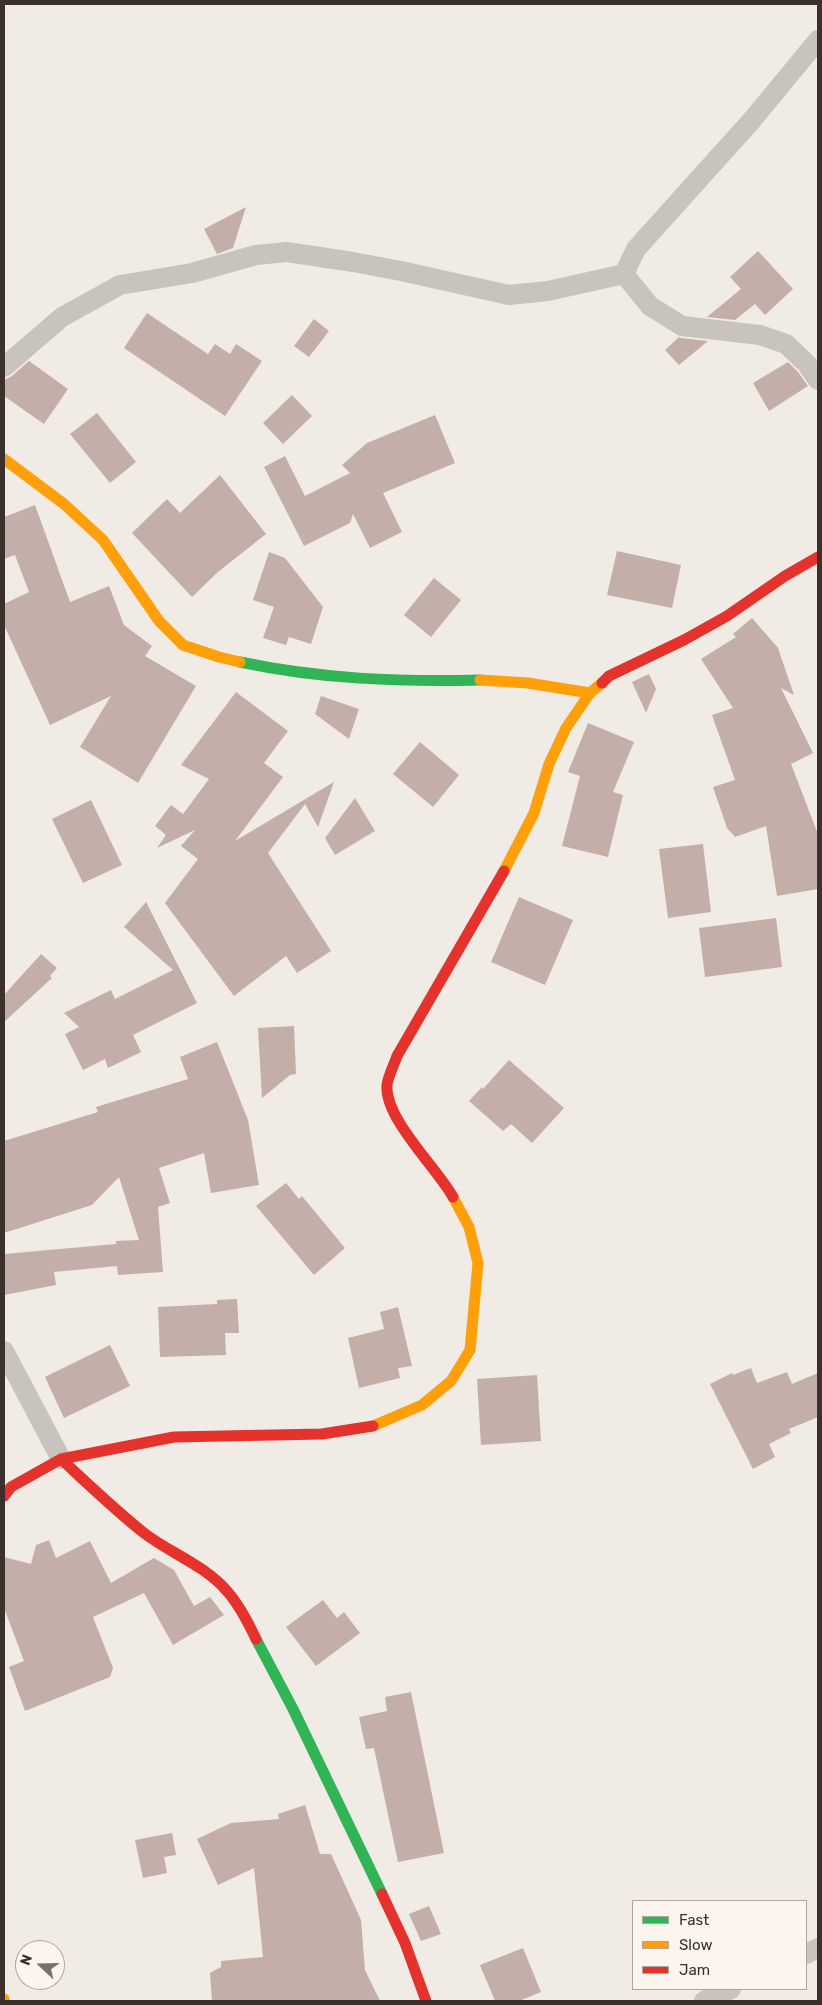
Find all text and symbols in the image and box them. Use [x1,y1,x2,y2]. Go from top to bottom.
legend [632,1900,807,1990]
text: Fast [679,1911,709,1929]
text: Slow [679,1936,712,1954]
north arrow [15,1940,65,1990]
text: N [17,1952,36,1968]
text: Jam [679,1961,710,1979]

